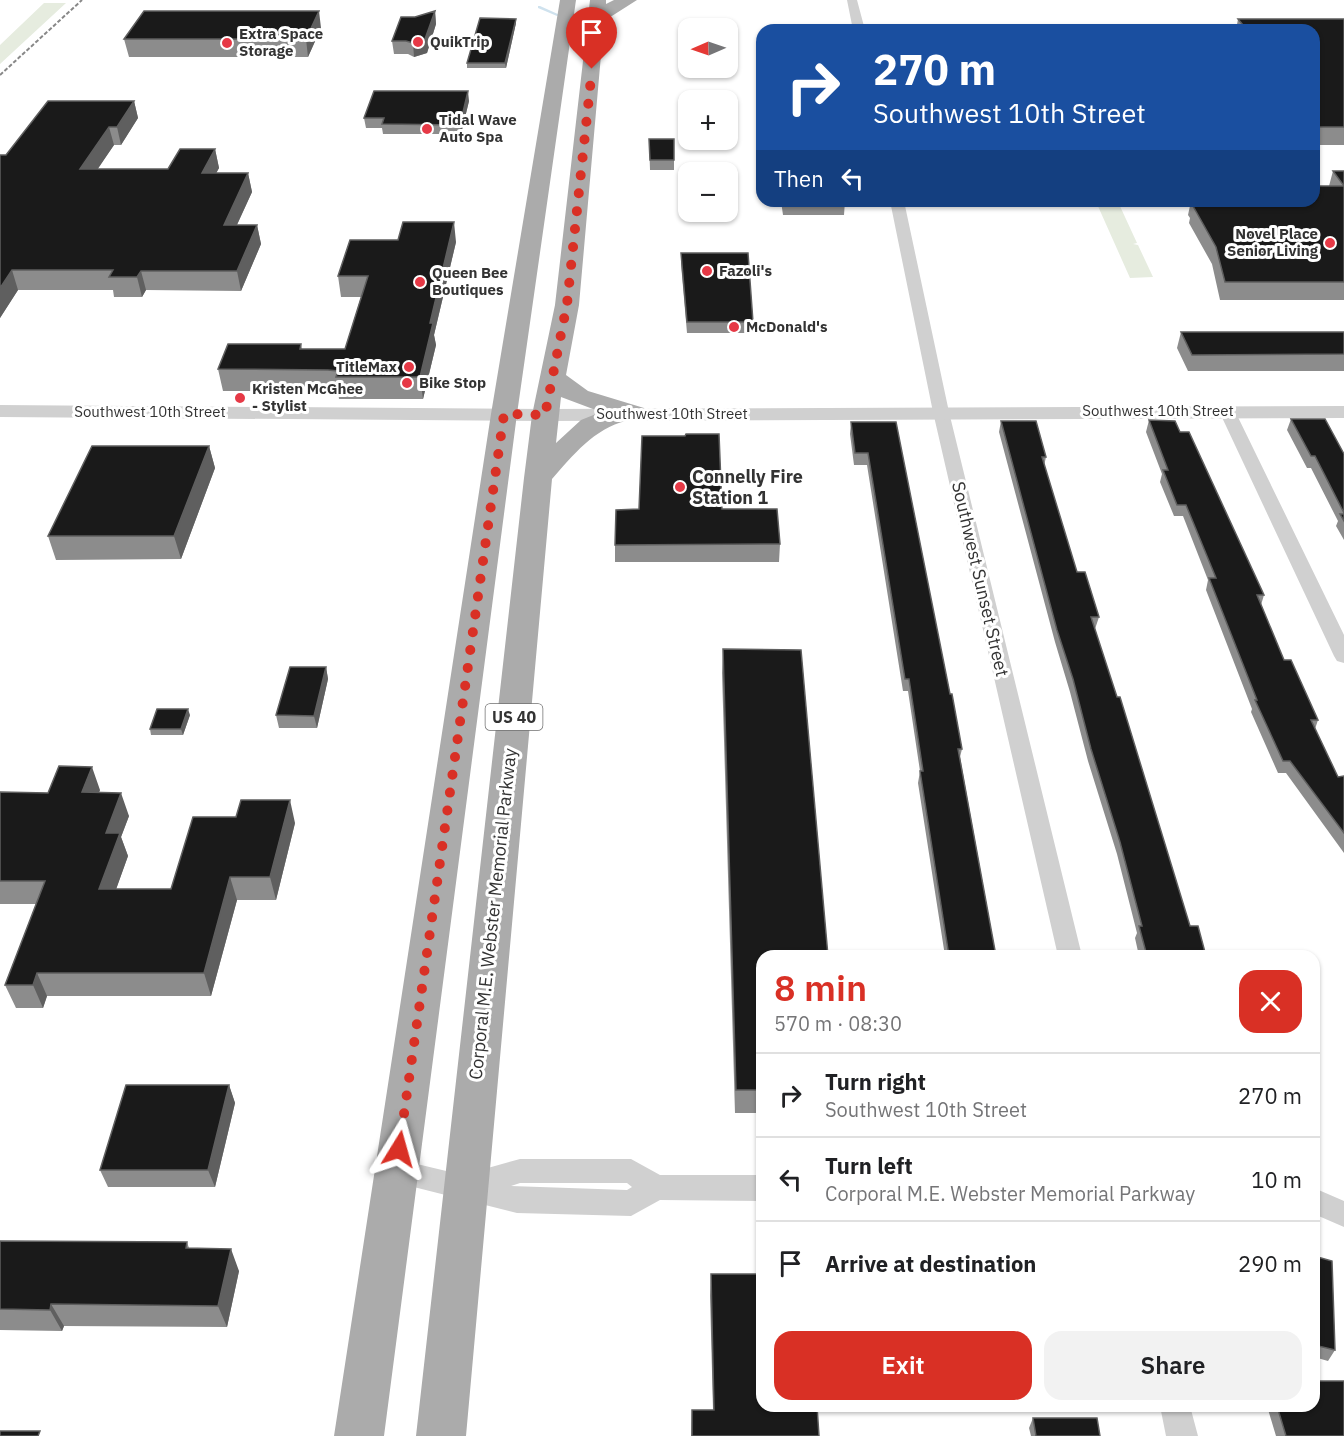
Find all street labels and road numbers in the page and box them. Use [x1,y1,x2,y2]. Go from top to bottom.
street label: Southwest 10th Street [1082,401,1234,420]
street label: Southwest 10th Street [74,402,226,421]
street label: Southwest 10th Street [596,404,748,423]
street label: Southwest Sunset Street [947,479,1014,679]
road number: US 40 [486,704,542,730]
street label: Corporal M.E. Webster Memorial Parkway [464,747,521,1081]

